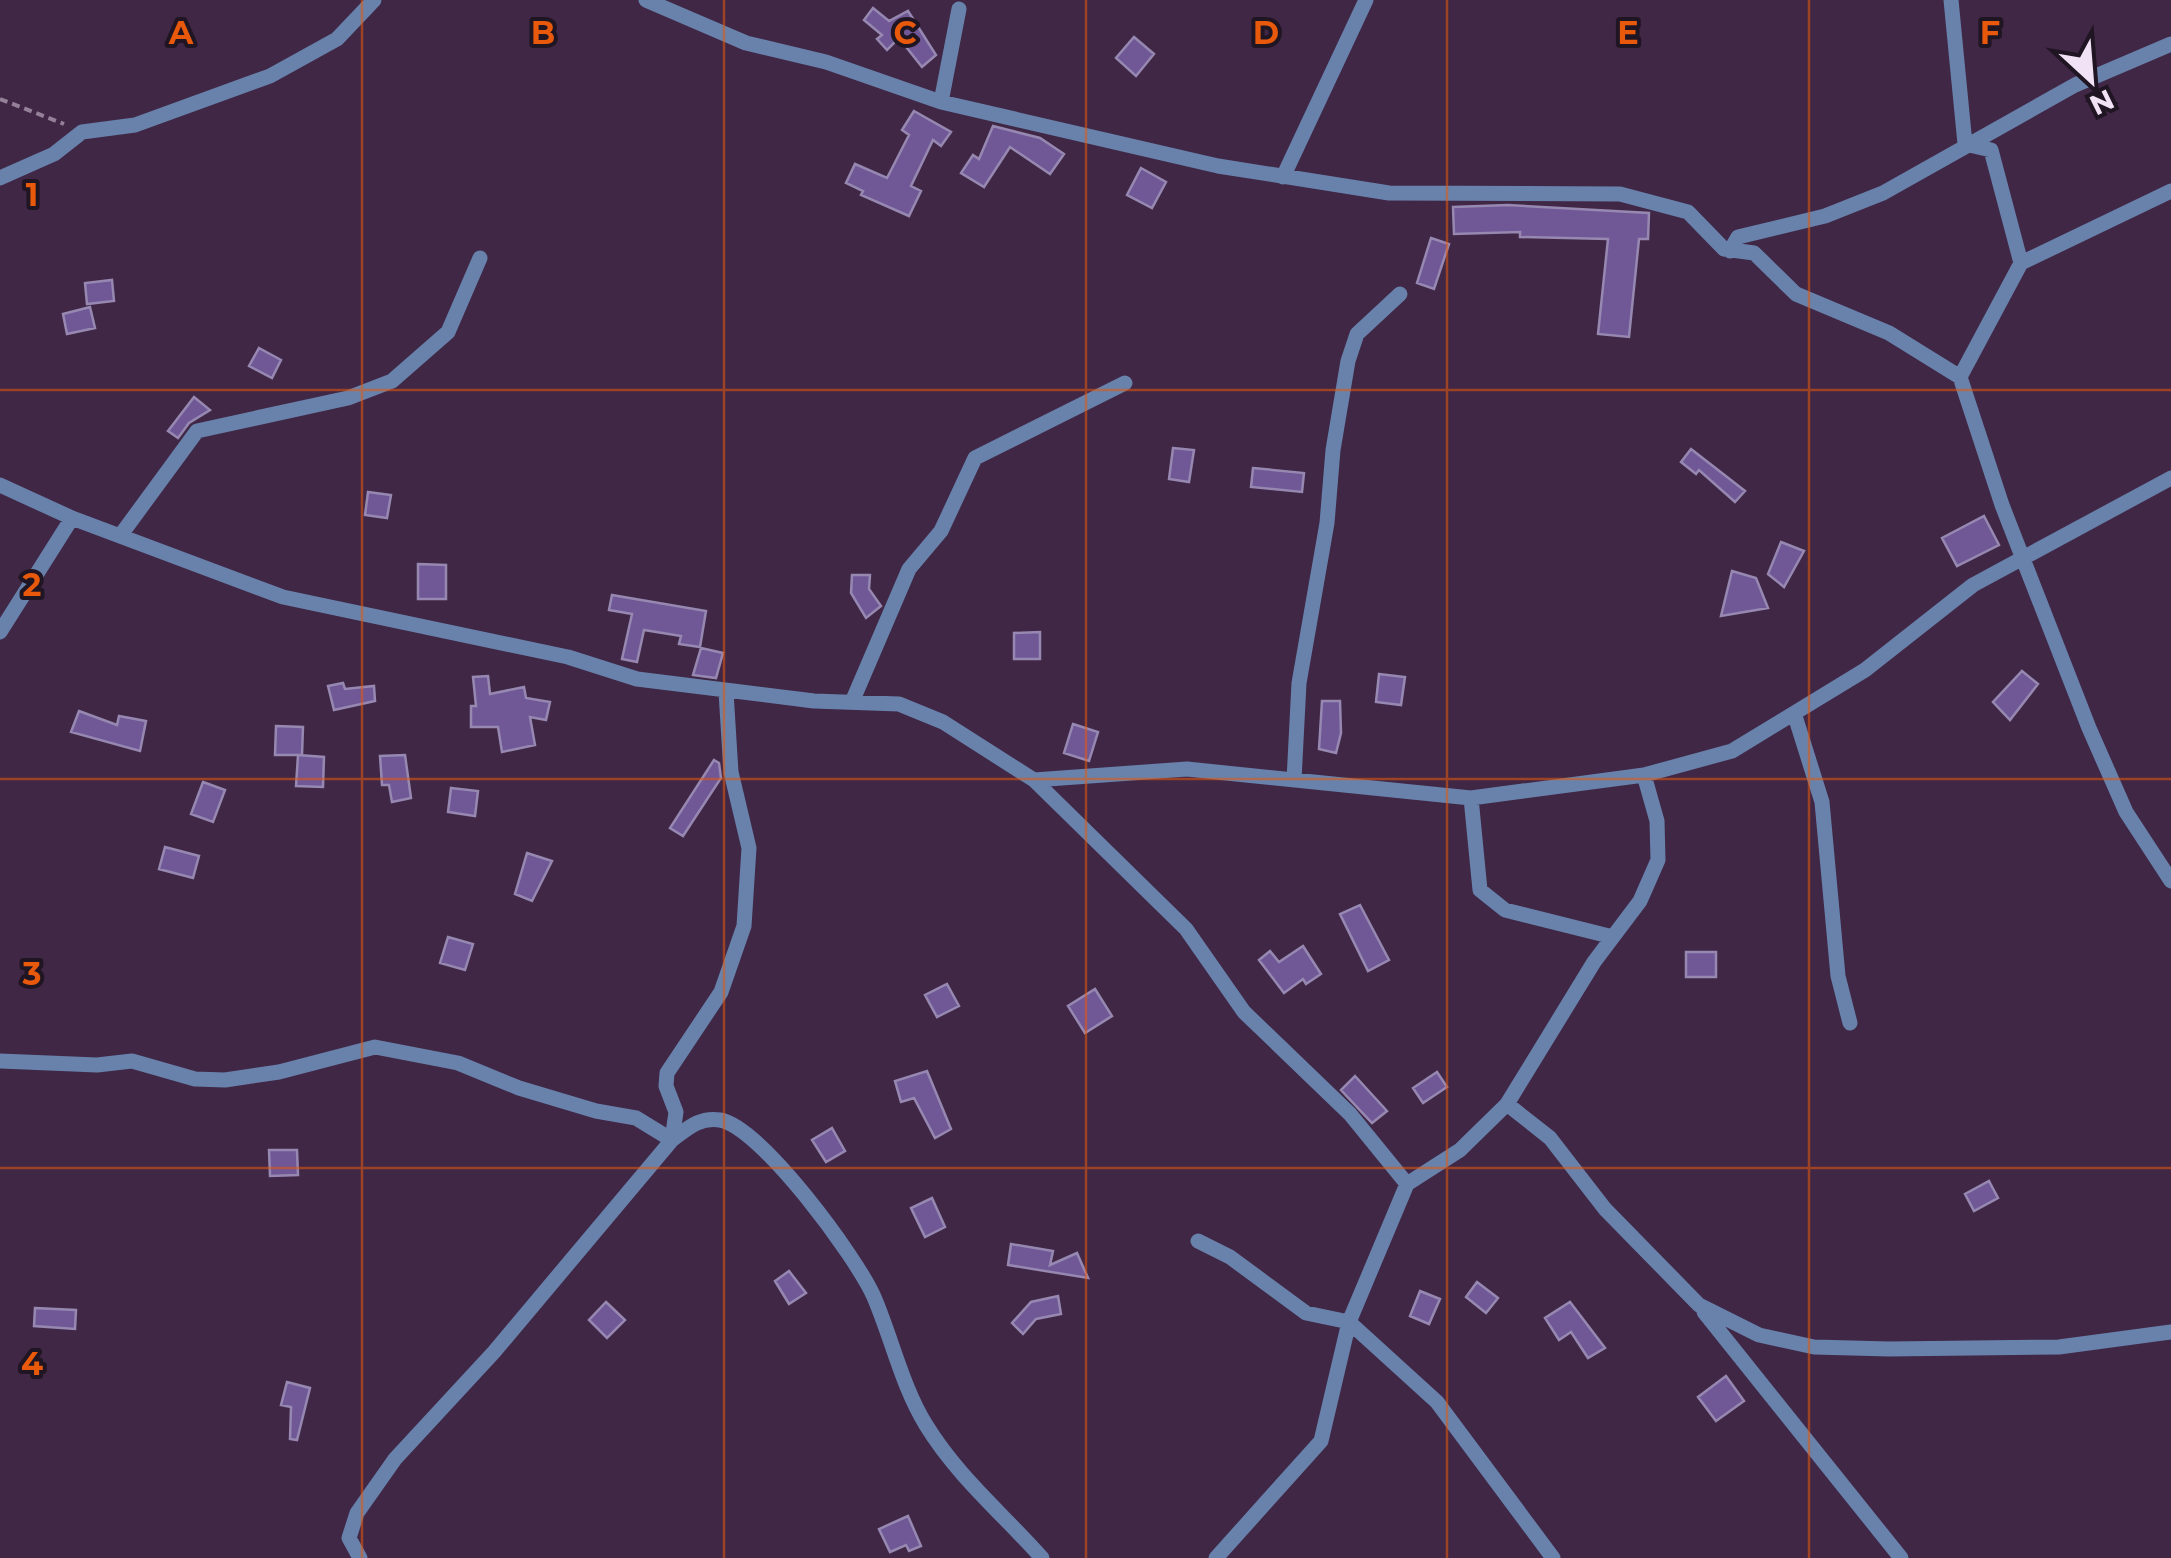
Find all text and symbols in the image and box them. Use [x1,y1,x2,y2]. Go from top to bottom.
text: A [168,13,194,52]
text: B [531,13,555,52]
text: C [893,13,917,52]
text: D [1253,13,1279,52]
text: E [1617,13,1639,52]
text: F [1980,13,2000,52]
north arrow [2041,30,2141,130]
text: N [2084,82,2120,123]
text: 1 [26,175,38,214]
text: 2 [23,565,41,604]
text: 3 [22,954,41,993]
text: 4 [21,1344,43,1383]

